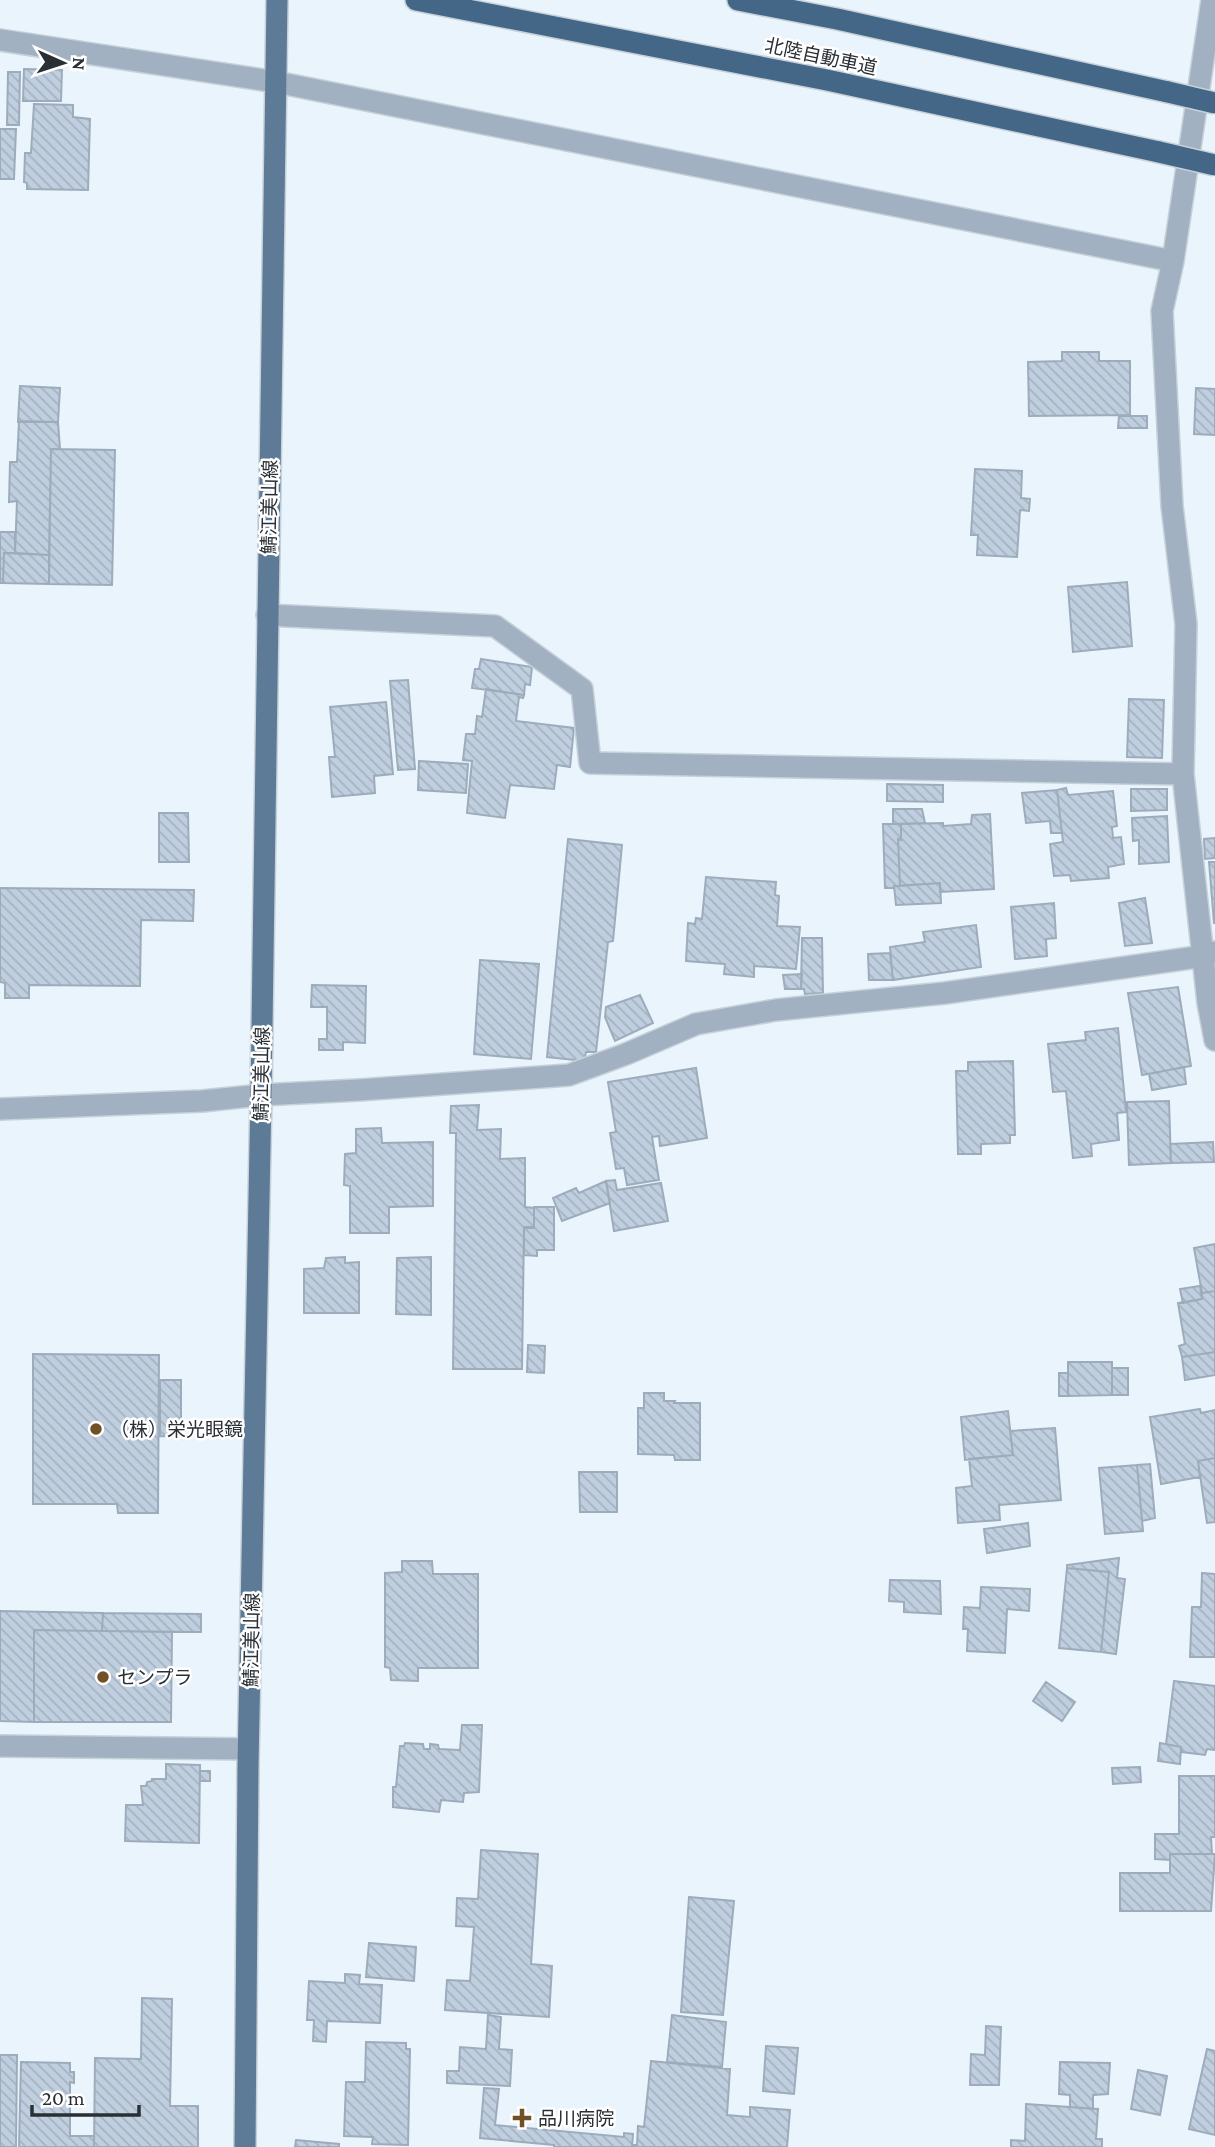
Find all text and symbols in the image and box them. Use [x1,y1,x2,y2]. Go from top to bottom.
north arrow [28,28,98,98]
street label: 北陸自動車道 [763,34,879,79]
text: N [69,57,90,71]
street label: 鯖江美山線 [258,459,281,555]
street label: 鯖江美山線 [250,1026,273,1122]
place label: （株）栄光眼鏡 [110,1419,243,1440]
marker: （株）栄光眼鏡 [88,1421,104,1437]
street label: 鯖江美山線 [240,1592,263,1688]
place label: センプラ [117,1667,192,1688]
marker: センプラ [95,1669,111,1685]
scale bar [32,2074,138,2118]
text: 20 m [42,2086,85,2110]
marker: 品川病院 [512,2108,532,2128]
place label: 品川病院 [538,2108,614,2129]

